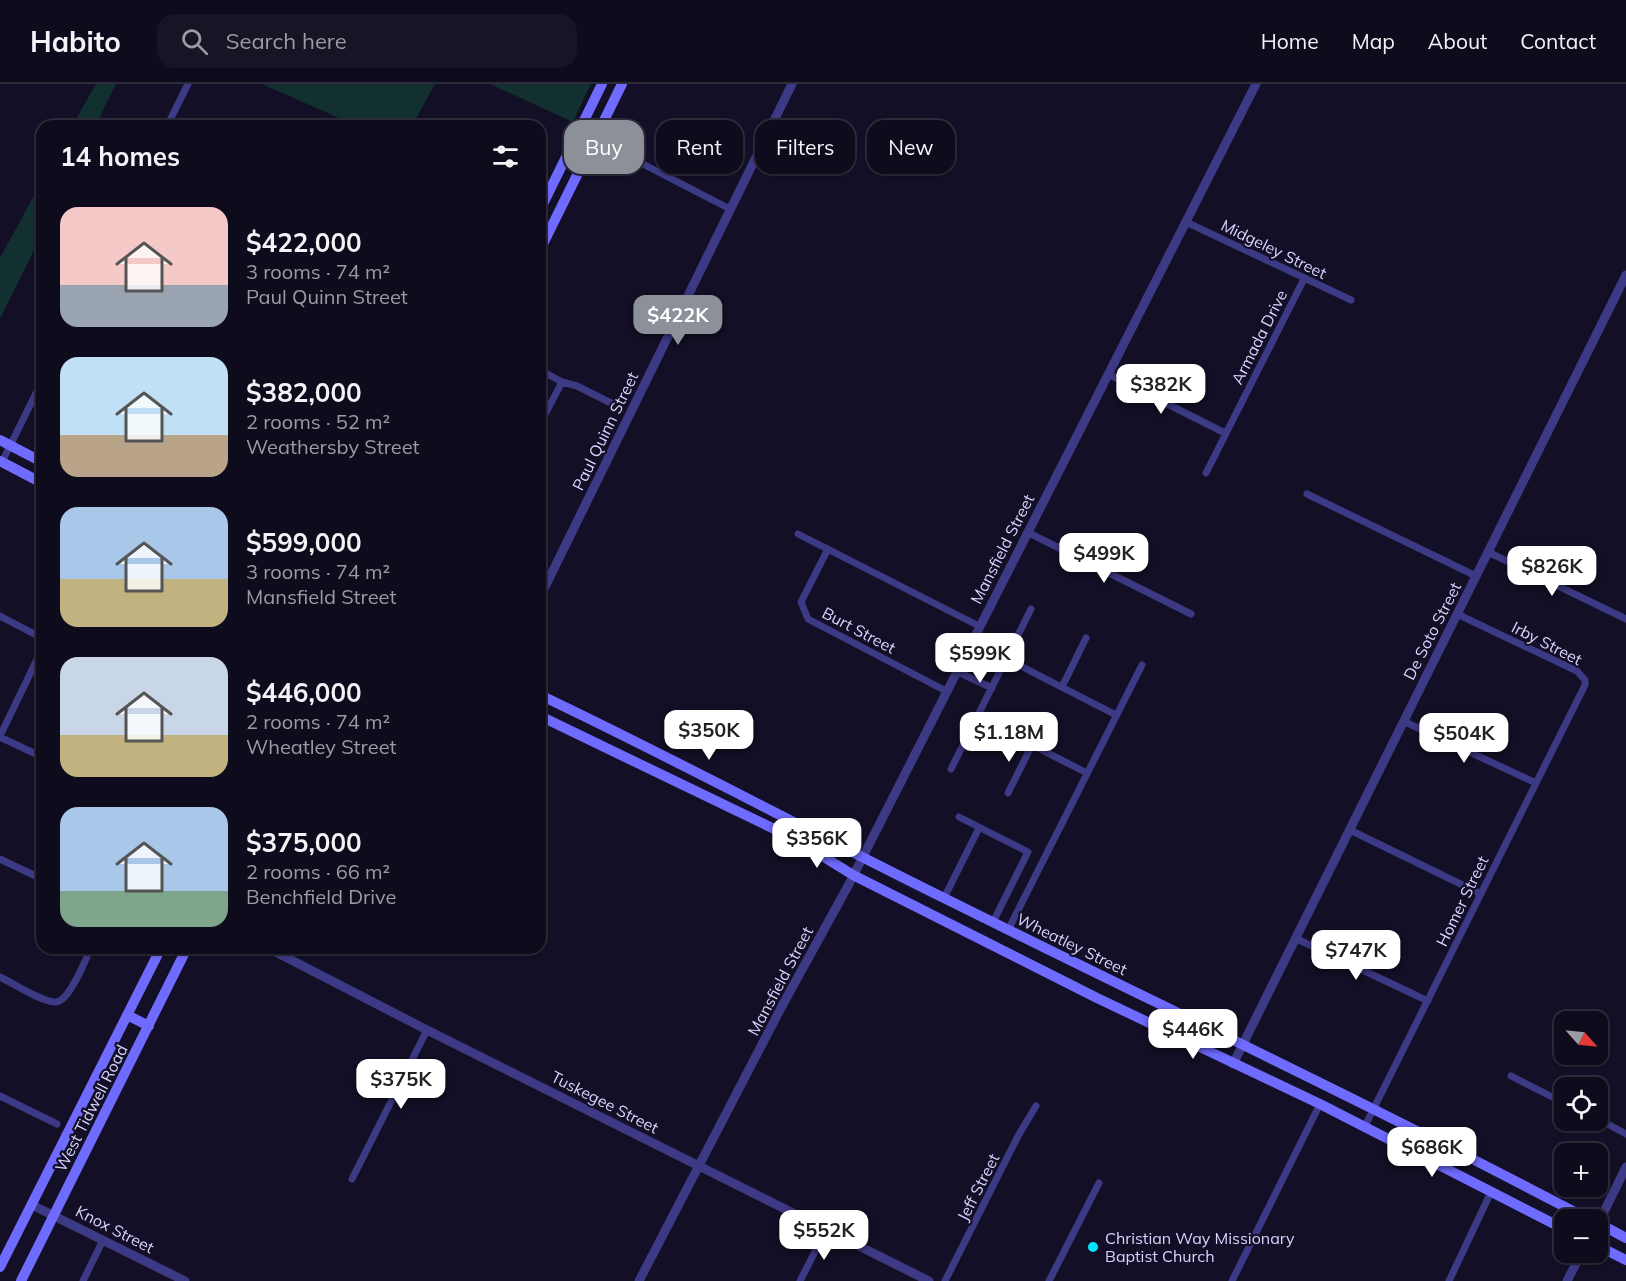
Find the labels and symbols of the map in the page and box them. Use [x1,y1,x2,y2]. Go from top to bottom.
street label: Midgeley Street [1218,215,1330,283]
street label: Armada Drive [1227,286,1291,388]
pin: $422K [636,295,720,346]
pin: $382K [1119,364,1203,415]
street label: Paul Quinn Street [568,368,643,494]
street label: Mansfield Street [966,490,1038,607]
pin: $499K [1062,533,1146,584]
pin: $826K [1510,546,1594,597]
street label: De Soto Street [1399,578,1465,683]
street label: Burt Street [819,602,900,658]
street label: Irby Street [1508,617,1586,669]
pin: $599K [938,633,1022,684]
pin: $350K [667,710,751,761]
pin: $1.18M [960,712,1058,763]
pin: $504K [1422,713,1506,764]
pin: $356K [775,818,859,869]
street label: Homer Street [1431,852,1493,950]
street label: Wheatley Street [1014,909,1131,980]
street label: Mansfield Street [743,923,817,1039]
pin: $747K [1314,930,1398,981]
pin: $446K [1151,1009,1235,1060]
north arrow [1554,1011,1608,1065]
street label: West Tidwell Road [50,1041,132,1175]
pin: $375K [359,1059,443,1110]
street label: Tuskegee Street [548,1066,662,1138]
pin: $686K [1390,1127,1474,1178]
street label: Jeff Street [953,1150,1004,1224]
street label: Knox Street [72,1201,158,1257]
pin: $552K [782,1210,866,1261]
place label: Christian Way Missionary Baptist Church [1105,1228,1295,1266]
marker: Christian Way Missionary Baptist Church [1086,1240,1100,1254]

